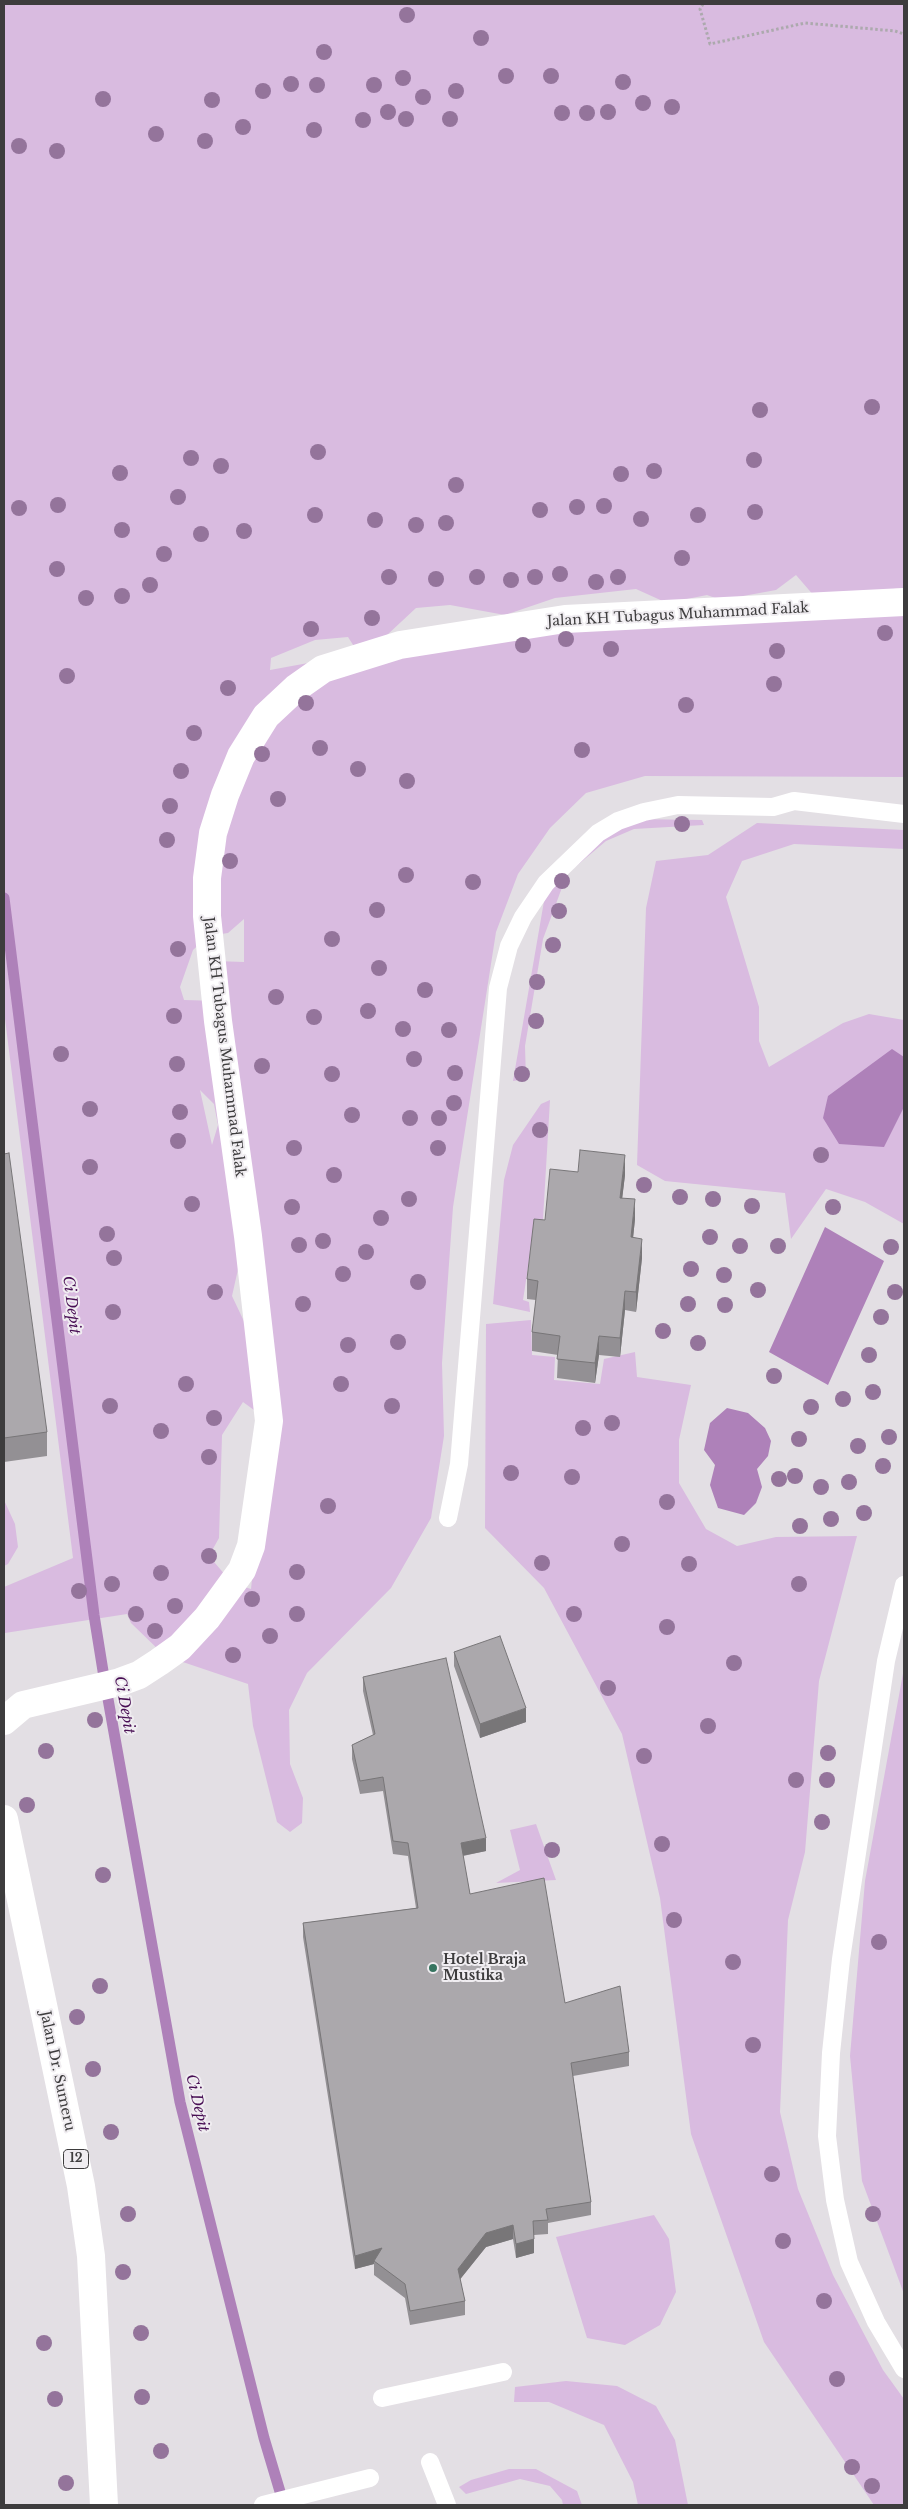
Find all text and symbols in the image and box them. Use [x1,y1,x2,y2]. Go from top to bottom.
street label: Jalan KH Tubagus Muhammad Falak [547,600,809,630]
street label: Jalan KH Tubagus Muhammad Falak [200,916,248,1178]
water label: Ci Depit [58,1275,84,1335]
water label: Ci Depit [110,1675,138,1735]
place label: Hotel Braja Mustika [443,1952,526,1984]
marker: Hotel Braja Mustika [427,1962,439,1974]
street label: Jalan Dr. Sumeru [36,2009,78,2133]
water label: Ci Depit [182,2072,212,2134]
road number: 12 [64,2150,88,2168]

